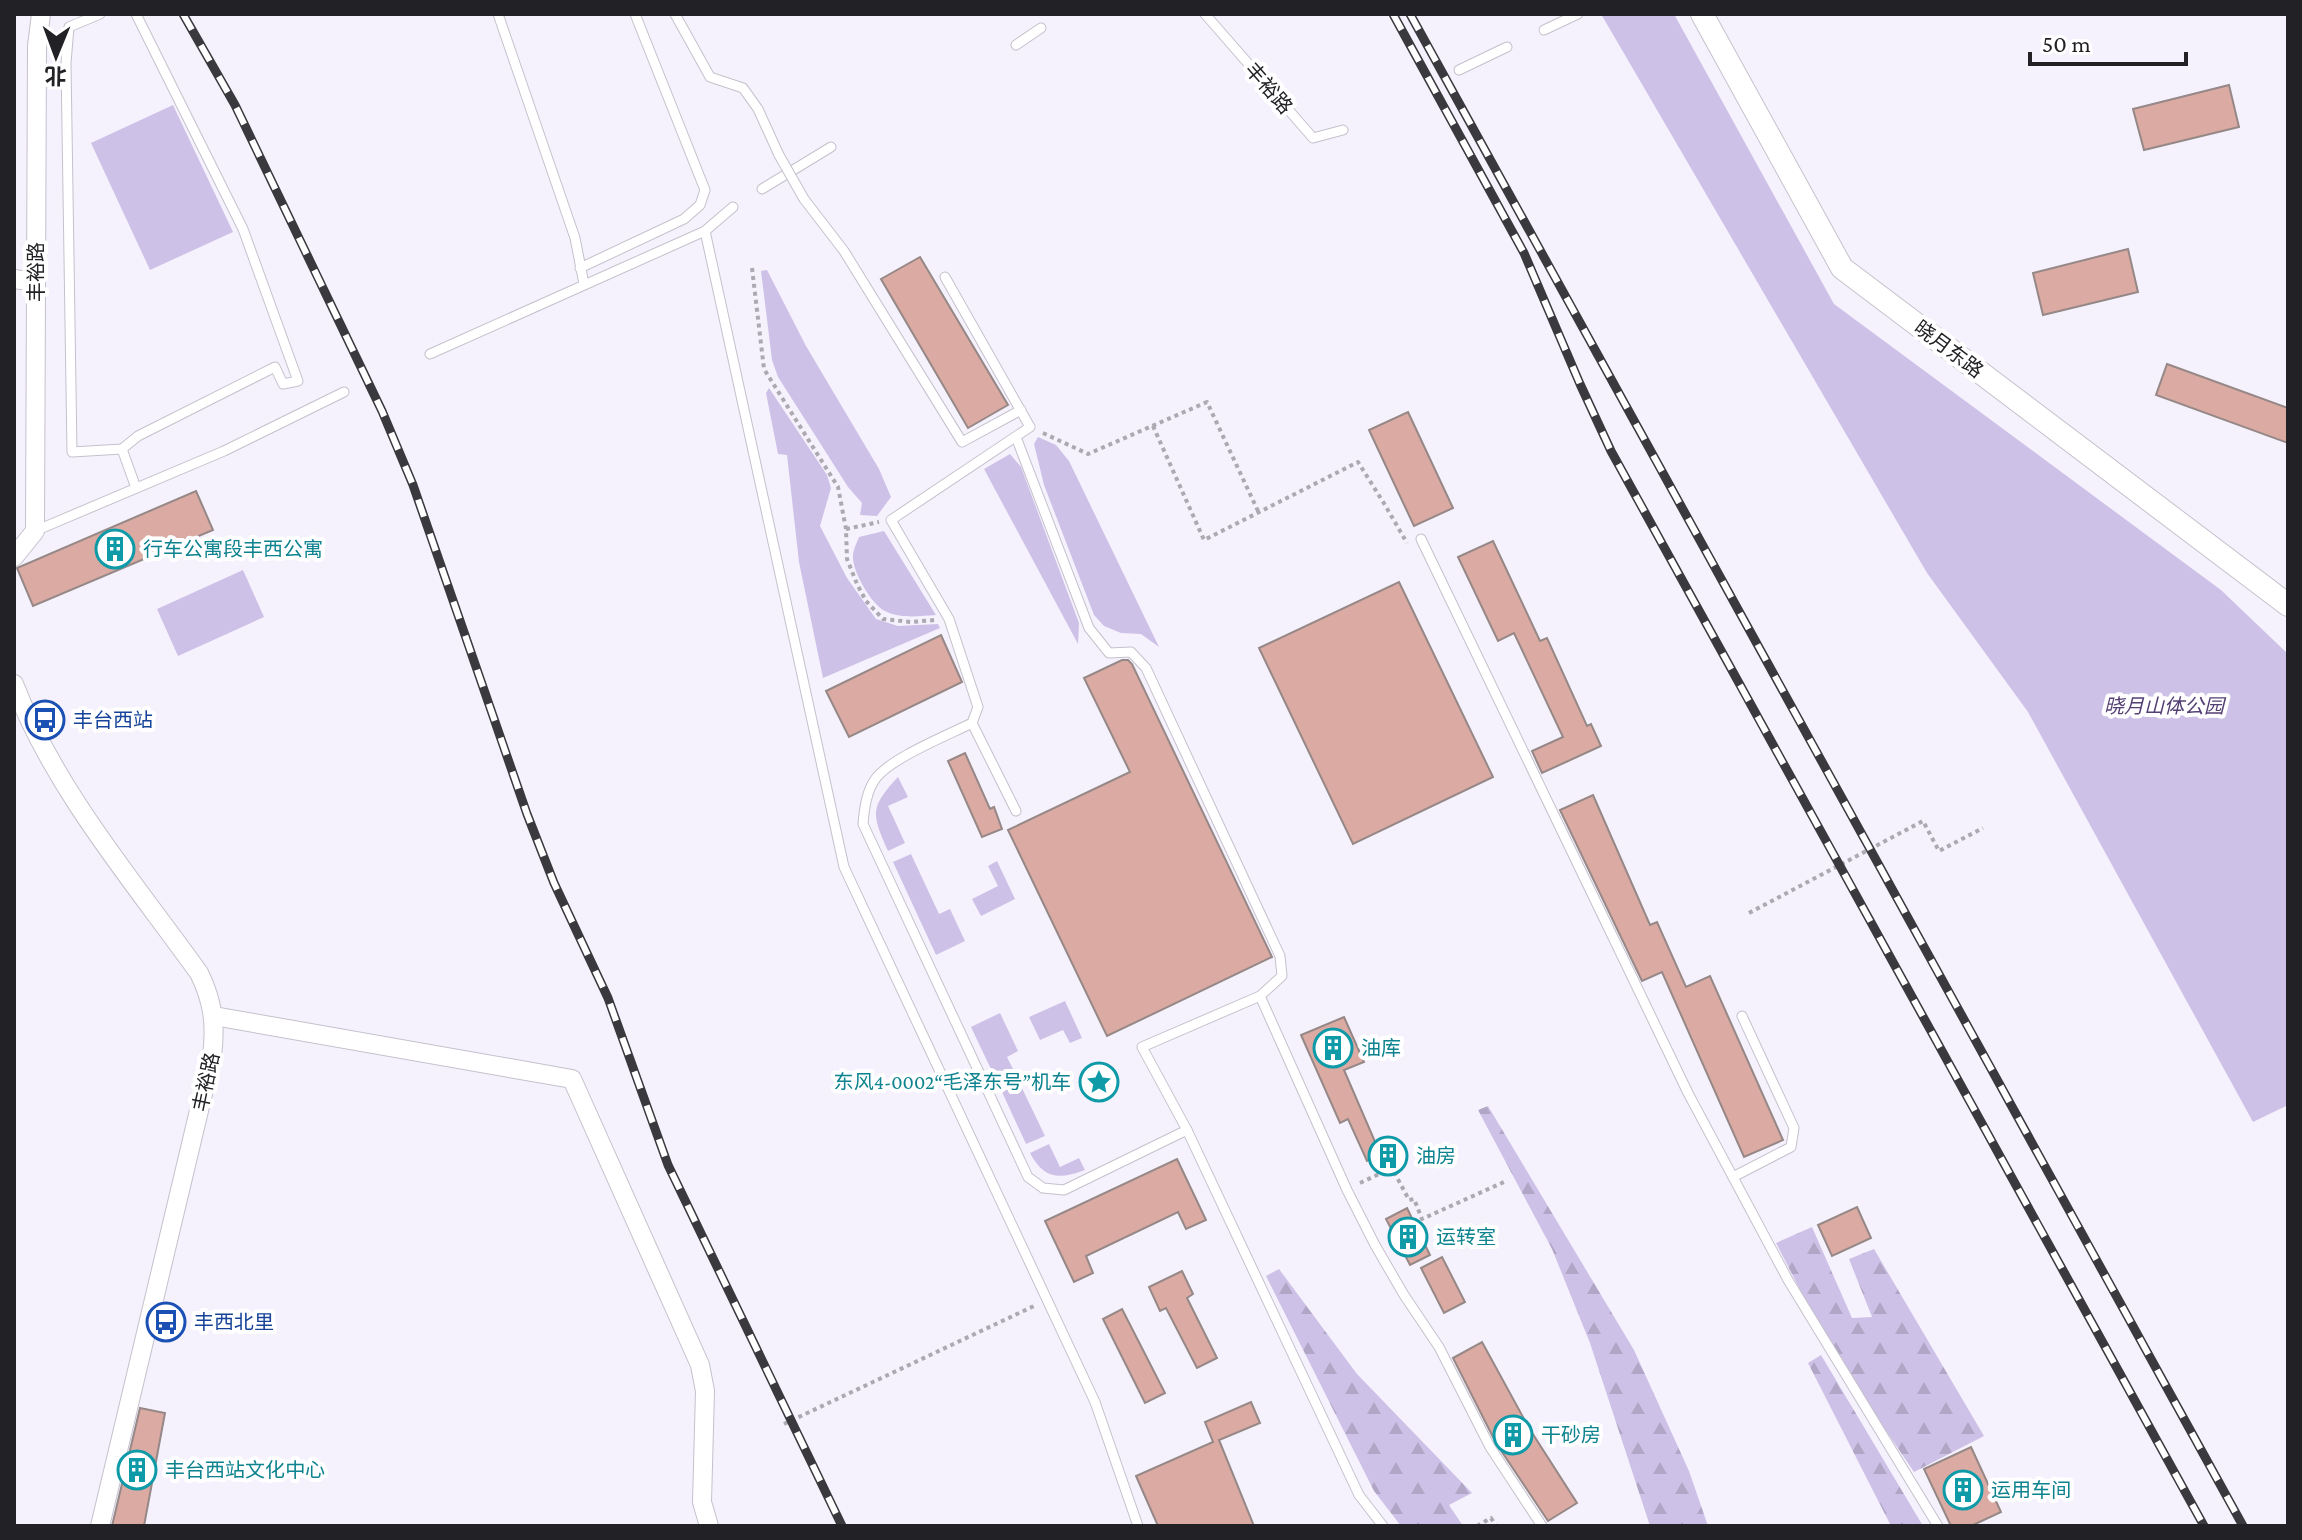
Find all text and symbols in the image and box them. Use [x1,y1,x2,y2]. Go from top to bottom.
north arrow [16,16,96,96]
scale bar [2030,16,2186,66]
text: 50 m [2042,30,2091,57]
street label: 丰裕路 [1241,58,1297,118]
text: 北 [44,63,67,88]
street label: 丰裕路 [25,242,47,302]
street label: 晓月东路 [1910,316,1988,382]
building icon: 行车公寓段丰西公寓 [94,528,136,570]
place label: 行车公寓段丰西公寓 [143,538,323,560]
park label: 晓月山体公园 [2104,695,2227,717]
bus stop icon: 丰台西站 [24,699,66,741]
place label: 丰台西站 [73,709,153,731]
building icon: 油库 [1312,1027,1354,1069]
place label: 油库 [1361,1037,1401,1059]
street label: 丰裕路 [189,1050,223,1114]
place icon: 东风4-0002“毛泽东号”机车 [1078,1061,1120,1103]
place label: 东风4-0002“毛泽东号”机车 [834,1071,1071,1093]
building icon: 油房 [1367,1135,1409,1177]
place label: 油房 [1416,1145,1456,1167]
building icon: 运转室 [1387,1216,1429,1258]
place label: 运转室 [1436,1226,1496,1248]
bus stop icon: 丰西北里 [145,1301,187,1343]
place label: 丰西北里 [194,1311,274,1333]
building icon: 干砂房 [1492,1414,1534,1456]
place label: 干砂房 [1541,1424,1601,1446]
building icon: 丰台西站文化中心 [116,1449,158,1491]
place label: 丰台西站文化中心 [165,1459,325,1481]
building icon: 运用车间 [1942,1469,1984,1511]
place label: 运用车间 [1991,1479,2071,1501]

